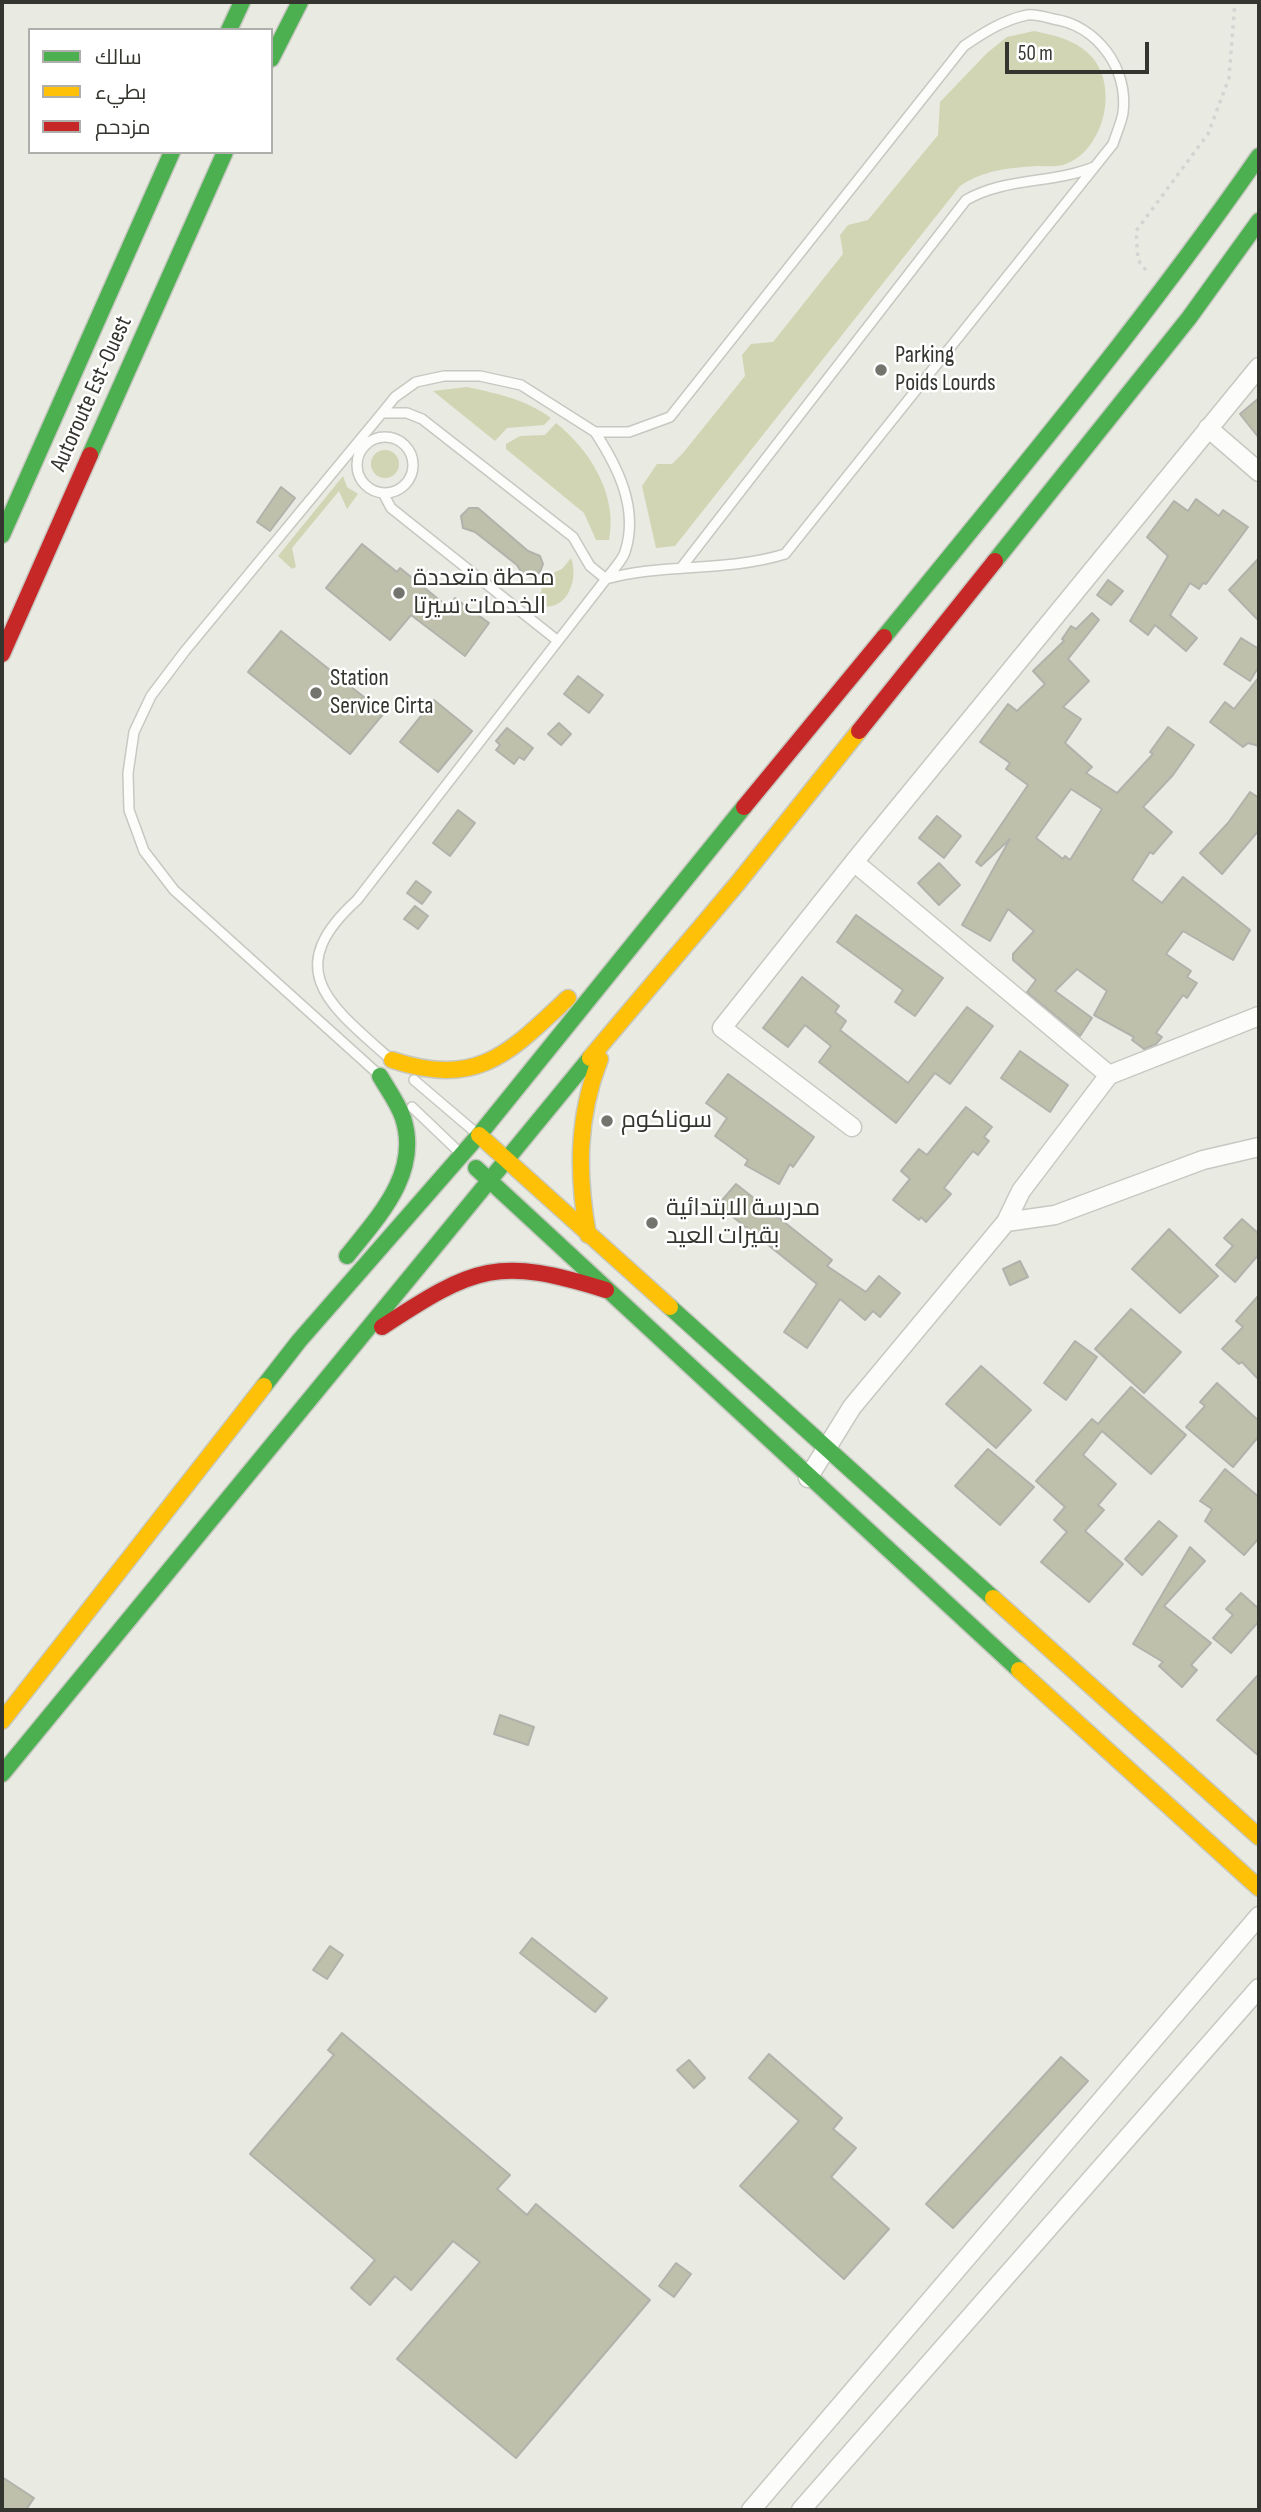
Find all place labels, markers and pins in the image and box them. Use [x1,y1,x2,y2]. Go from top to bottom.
place label: Parking Poids Lourds [895,342,996,398]
marker: Parking Poids Lourds [873,362,889,378]
place label: محطة متعددة الخدمات سيرتا [413,565,555,621]
marker: محطة متعددة الخدمات سيرتا [391,585,407,601]
place label: Station Service Cirta [330,665,433,721]
marker: Station Service Cirta [308,685,324,701]
place label: سوناكوم [621,1107,712,1135]
marker: سوناكوم [599,1113,615,1129]
place label: مدرسة الابتدائية بقيرات العيد [666,1195,820,1251]
marker: مدرسة الابتدائية بقيرات العيد [644,1215,660,1231]

